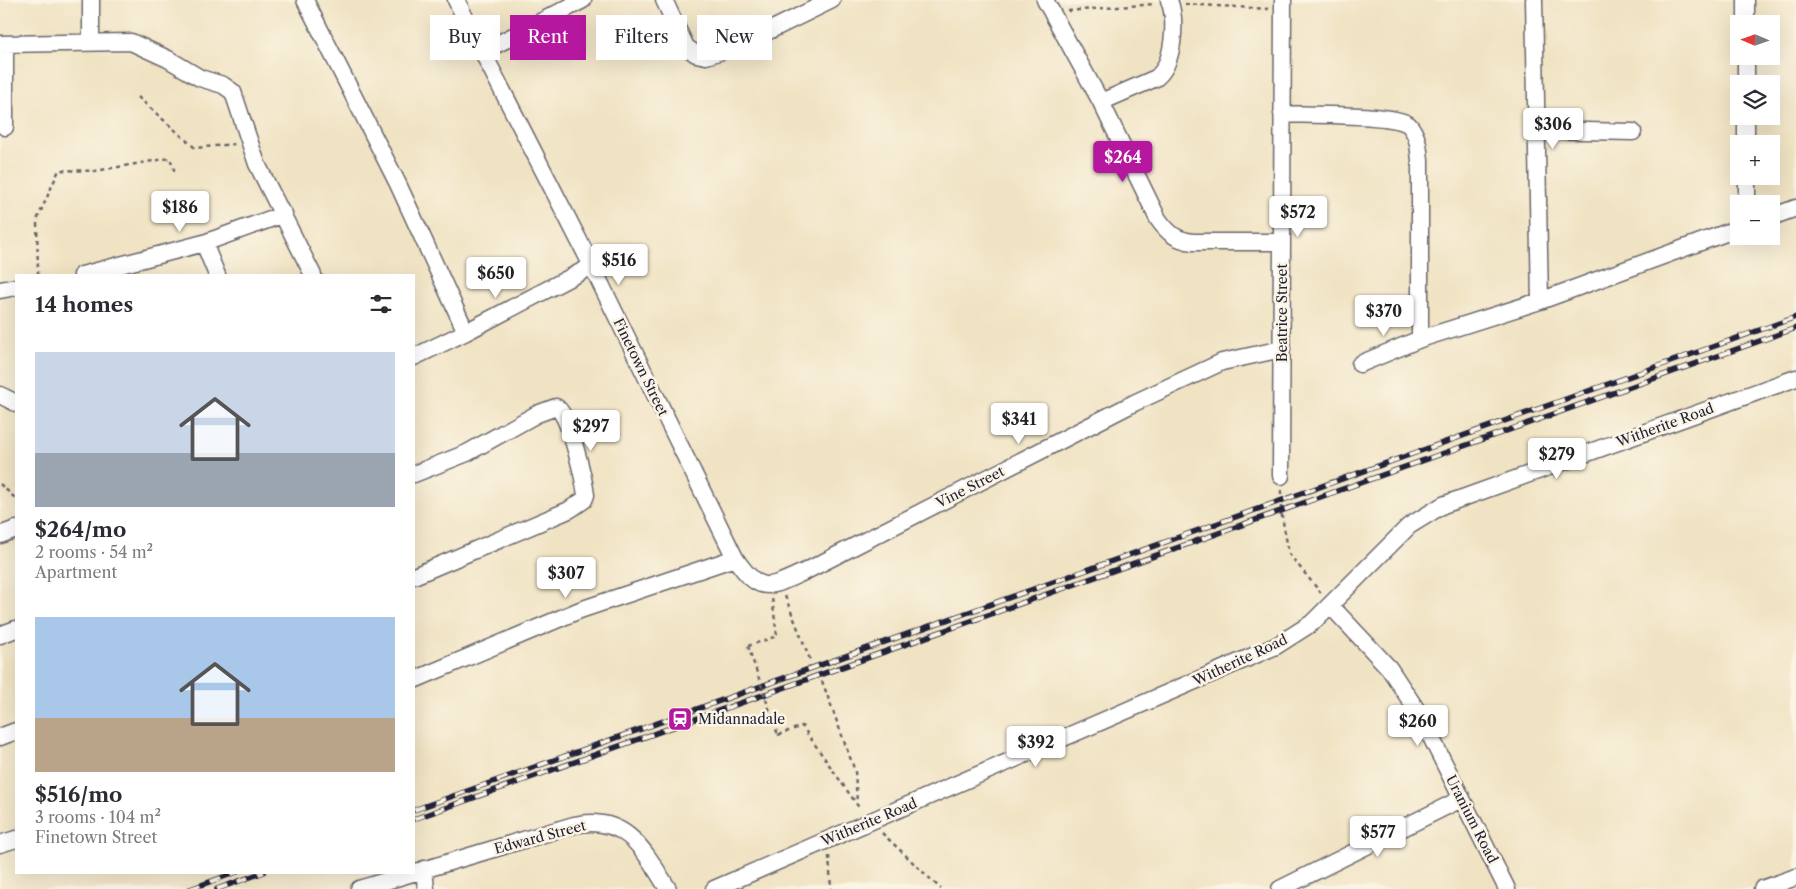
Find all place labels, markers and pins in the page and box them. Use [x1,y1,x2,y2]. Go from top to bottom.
pin: $306 [1523,108,1583,150]
pin: $264 [1093,140,1153,183]
pin: $186 [150,190,210,233]
pin: $572 [1268,196,1328,238]
pin: $516 [589,244,649,286]
pin: $650 [466,256,526,299]
pin: $370 [1354,294,1414,337]
pin: $341 [989,402,1049,445]
pin: $297 [561,410,621,452]
pin: $279 [1527,438,1587,480]
pin: $307 [536,556,596,599]
pin: $260 [1388,704,1448,747]
station icon: Midannadale [667,706,693,732]
place label: Midannadale [698,710,785,728]
pin: $392 [1006,726,1066,768]
pin: $577 [1348,816,1408,858]

